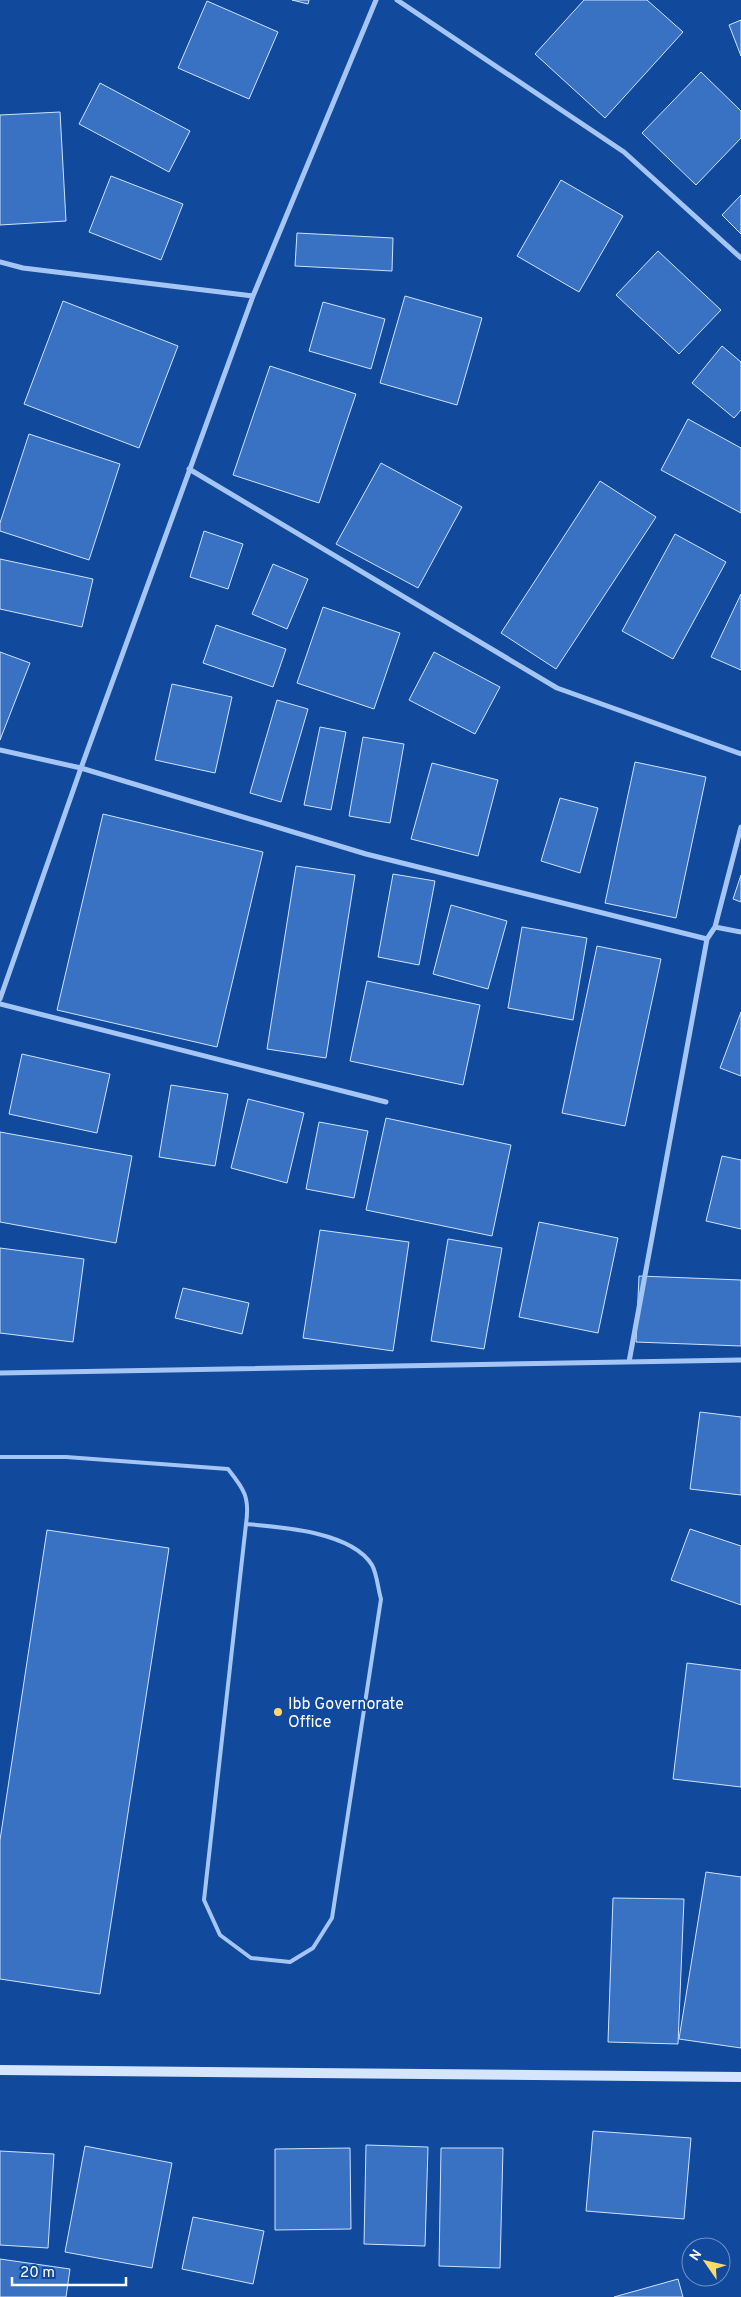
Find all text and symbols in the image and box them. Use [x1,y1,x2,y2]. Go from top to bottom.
place label: Ibb Governorate Office [288,1695,404,1733]
marker: Ibb Governorate Office [272,1706,284,1718]
north arrow [681,2237,731,2287]
text: N [687,2247,706,2264]
scale bar [12,2254,126,2286]
text: 20 m [20,2264,55,2283]

